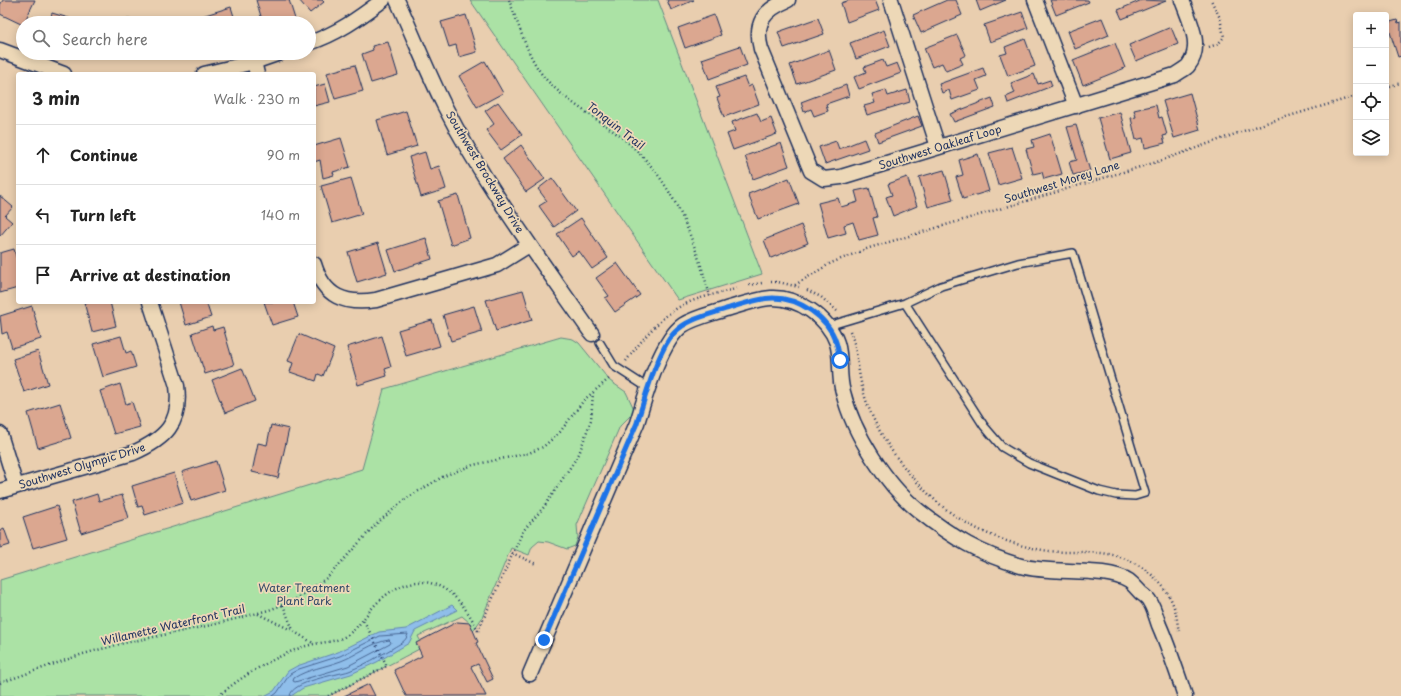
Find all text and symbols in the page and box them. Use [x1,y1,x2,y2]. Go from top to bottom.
map controls [1353,12,1389,156]
button: + [1353,12,1389,48]
search box [16,16,316,60]
icon: search [30,27,52,49]
text: Search here [62,27,148,50]
button: − [1353,48,1389,84]
button: locate [1353,84,1389,120]
text: 3 min [32,85,80,111]
text: Walk · 230 m [213,89,300,108]
street label: Tonquin Trail [584,98,649,154]
street label: Southwest Brockway Drive [442,107,529,236]
street label: Southwest Oakleaf Loop [876,120,1003,173]
button: layers [1353,120,1389,156]
text: Continue [70,143,138,166]
icon: ahead [32,144,54,166]
text: 90 m [267,145,300,164]
street label: Southwest Morey Lane [1002,156,1122,207]
text: Turn left [70,203,136,226]
icon: left [32,204,54,226]
text: 140 m [261,205,300,224]
text: Arrive at destination [70,263,231,286]
icon: arrive [32,264,54,286]
route start [831,351,849,369]
street label: Southwest Olympic Drive [16,438,147,493]
park label: Water Treatment Plant Park [258,579,350,609]
street label: Willamette Waterfront Trail [99,600,247,649]
route end [535,631,553,649]

